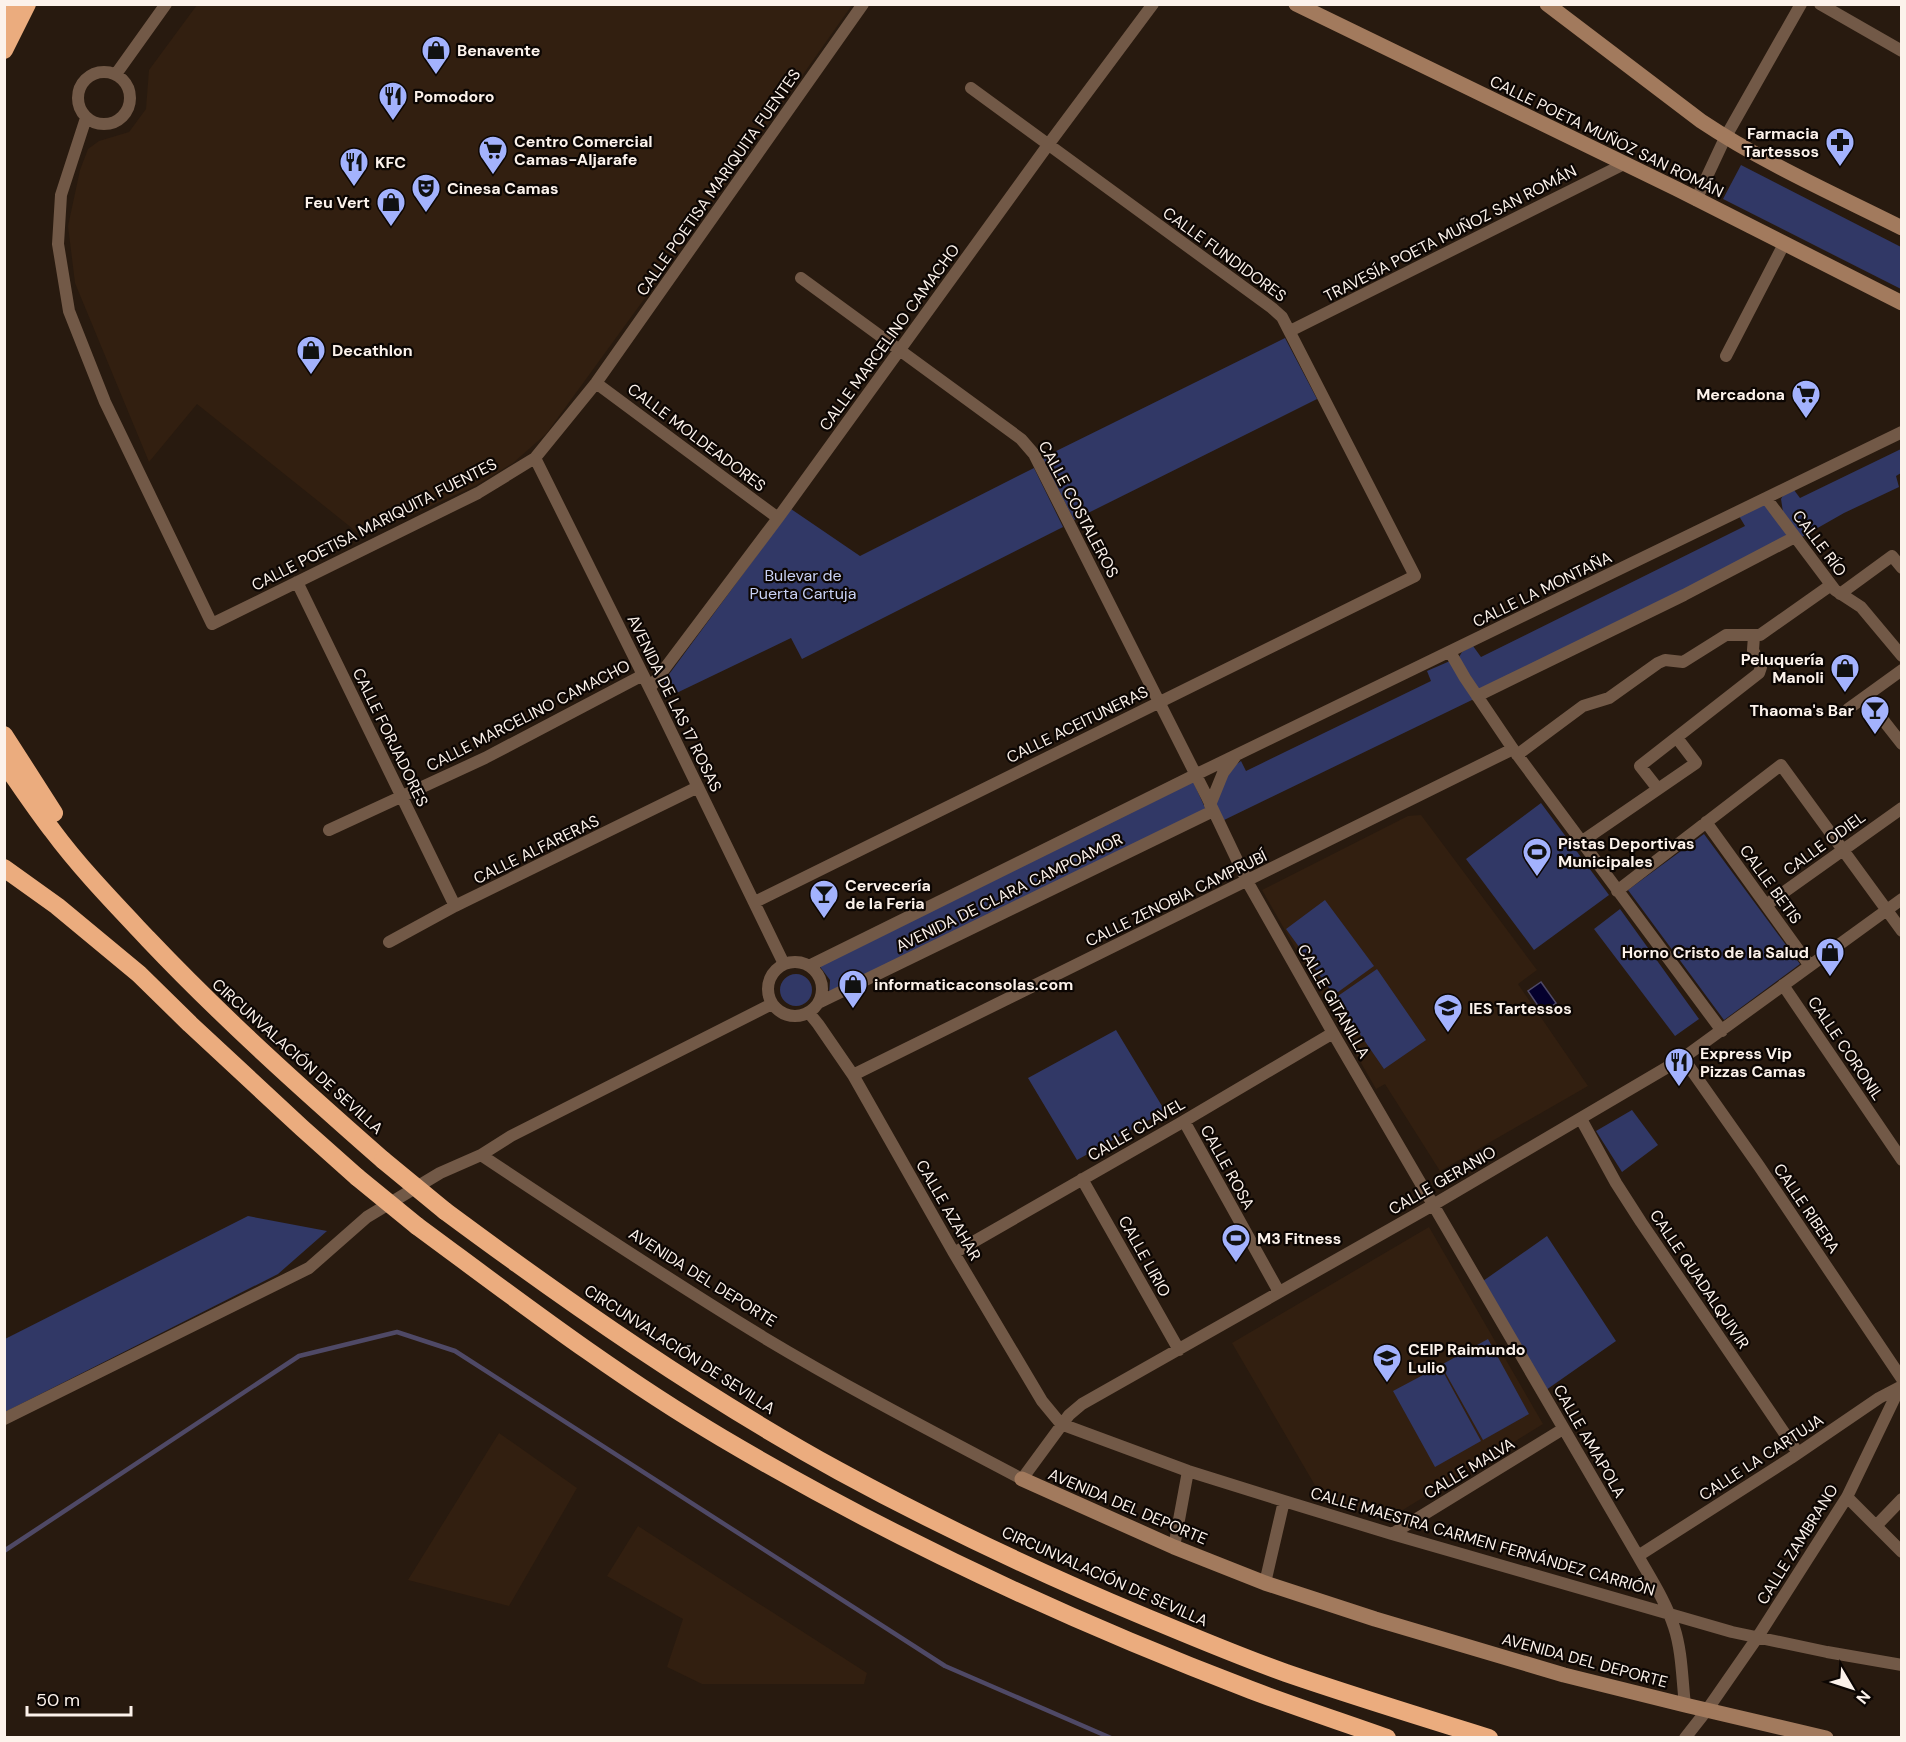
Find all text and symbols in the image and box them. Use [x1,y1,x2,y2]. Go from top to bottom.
shop icon: Benavente [420,34,452,76]
place label: Benavente [457,40,540,61]
street label: CALLE POETISA MARIQUITA FUENTES [632,65,805,300]
street label: CALLE POETA MUÑOZ SAN ROMÁN [1486,71,1727,202]
restaurant icon: Pomodoro [377,80,409,122]
place label: Pomodoro [414,86,494,107]
place label: Farmacia Tartessos [1743,123,1819,162]
pharmacy icon: Farmacia Tartessos [1824,126,1856,168]
place label: Centro Comercial Camas-Aljarafe [514,131,653,170]
supermarket icon: Centro Comercial Camas-Aljarafe [477,134,509,176]
restaurant icon: KFC [338,146,370,188]
place label: KFC [375,152,406,173]
street label: TRAVESÍA POETA MUÑOZ SAN ROMÁN [1320,160,1580,307]
theatre icon: Cinesa Camas [410,172,442,214]
place label: Cinesa Camas [447,178,558,199]
shop icon: Feu Vert [375,186,407,228]
place label: Feu Vert [305,192,370,213]
street label: CALLE FUNDIDORES [1159,202,1291,306]
street label: CALLE MARCELINO CAMACHO [814,240,964,435]
shop icon: Decathlon [295,334,327,376]
place label: Decathlon [332,340,413,361]
street label: CALLE MOLDEADORES [623,378,770,496]
supermarket icon: Mercadona [1790,378,1822,420]
place label: Mercadona [1696,384,1785,405]
street label: CALLE COSTALEROS [1034,437,1123,581]
street label: CALLE POETISA MARIQUITA FUENTES [248,453,500,596]
street label: CALLE RÍO [1788,506,1851,581]
street label: CALLE LA MONTAÑA [1469,546,1616,632]
park label: Bulevar de Puerta Cartuja [750,565,856,604]
street label: AVENIDA DE LAS 17 ROSAS [622,611,727,795]
place label: Peluquería Manoli [1741,649,1824,688]
shop icon: Peluquería Manoli [1829,652,1861,694]
street label: CALLE MARCELINO CAMACHO [423,655,634,776]
street label: CALLE FORJADORES [348,664,433,810]
street label: CALLE ACEITUNERAS [1003,681,1152,768]
bar icon: Thaoma's Bar [1859,694,1891,736]
place label: Thaoma's Bar [1749,700,1854,721]
street label: CALLE ODIEL [1779,807,1870,880]
street label: CALLE ALFARERAS [470,810,602,889]
street label: AVENIDA DE CLARA CAMPOAMOR [892,828,1126,957]
place label: Pistas Deportivas Municipales [1558,833,1695,872]
sports icon: Pistas Deportivas Municipales [1521,836,1553,878]
street label: CALLE BETIS [1735,841,1806,928]
street label: CALLE ZENOBIA CAMPRUBÍ [1082,845,1271,952]
place label: Cervecería de la Feria [845,875,931,914]
bar icon: Cervecería de la Feria [808,878,840,920]
shop icon: Horno Cristo de la Salud [1814,936,1846,978]
street label: CALLE GITANILLA [1292,940,1375,1062]
place label: Horno Cristo de la Salud [1622,942,1809,963]
shop icon: informaticaconsolas.com [837,968,869,1010]
street label: CIRCUNVALACIÓN DE SEVILLA [208,974,388,1139]
place label: informaticaconsolas.com [874,974,1073,995]
school or university icon: IES Tartessos [1432,992,1464,1034]
street label: CALLE CORONIL [1803,992,1888,1104]
place label: IES Tartessos [1469,998,1572,1019]
place label: Express Vip Pizzas Camas [1700,1043,1806,1082]
restaurant icon: Express Vip Pizzas Camas [1663,1046,1695,1088]
street label: CALLE CLAVEL [1084,1093,1189,1166]
street label: CALLE ROSA [1196,1121,1260,1214]
street label: CALLE GERANIO [1385,1141,1500,1220]
street label: CALLE AZAHAR [911,1156,986,1264]
street label: CALLE RIBERA [1769,1159,1845,1258]
street label: CALLE GUADALQUIVIR [1645,1206,1754,1353]
street label: CALLE LIRIO [1114,1212,1176,1301]
sports icon: M3 Fitness [1220,1222,1252,1264]
street label: AVENIDA DEL DEPORTE [625,1223,781,1332]
place label: M3 Fitness [1257,1228,1341,1249]
street label: CIRCUNVALACIÓN DE SEVILLA [580,1280,779,1419]
place label: CEIP Raimundo Lulio [1408,1339,1526,1378]
school or university icon: CEIP Raimundo Lulio [1371,1342,1403,1384]
street label: CALLE AMAPOLA [1549,1381,1631,1502]
street label: CALLE LA CARTUJA [1695,1409,1828,1506]
street label: CALLE MALVA [1420,1433,1519,1504]
street label: AVENIDA DEL DEPORTE [1045,1463,1210,1549]
street label: CALLE ZAMBRANO [1752,1480,1843,1608]
street label: CALLE MAESTRA CARMEN FERNÁNDEZ CARRIÓN [1308,1482,1658,1601]
street label: CIRCUNVALACIÓN DE SEVILLA [998,1521,1211,1632]
street label: AVENIDA DEL DEPORTE [1500,1628,1670,1693]
north arrow [1822,1658,1882,1718]
scale bar [27,1679,130,1717]
text: N [1851,1686,1875,1708]
text: 50 m [36,1688,80,1712]

